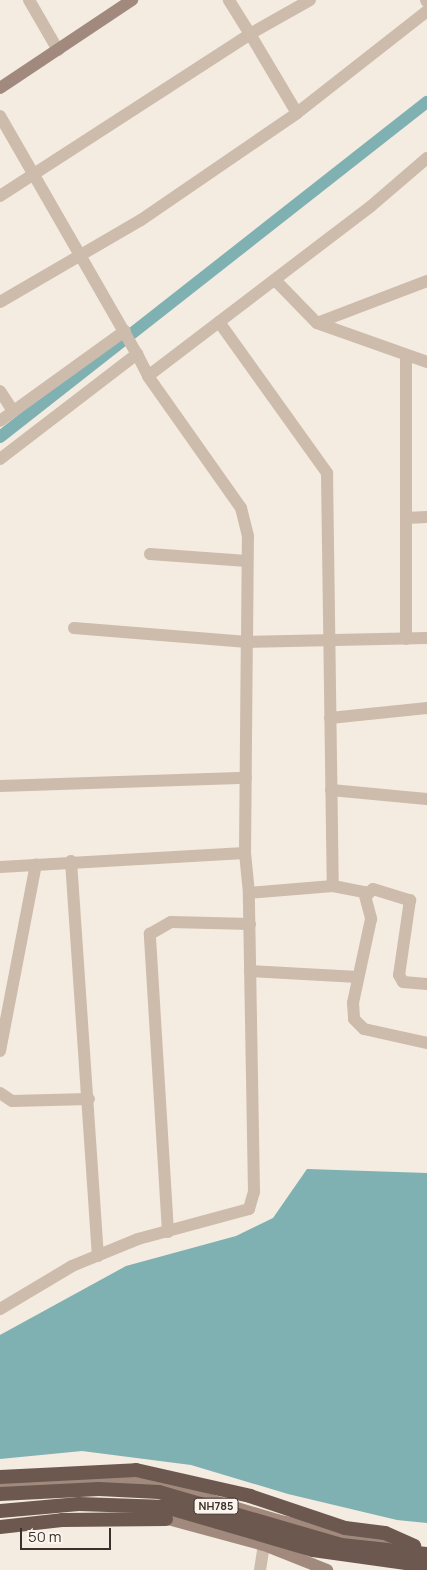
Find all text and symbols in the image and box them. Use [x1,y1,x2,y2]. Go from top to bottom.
road number: NH785 [194,1498,238,1514]
scale bar [22,1518,114,1550]
text: 50 m [28,1526,62,1547]

